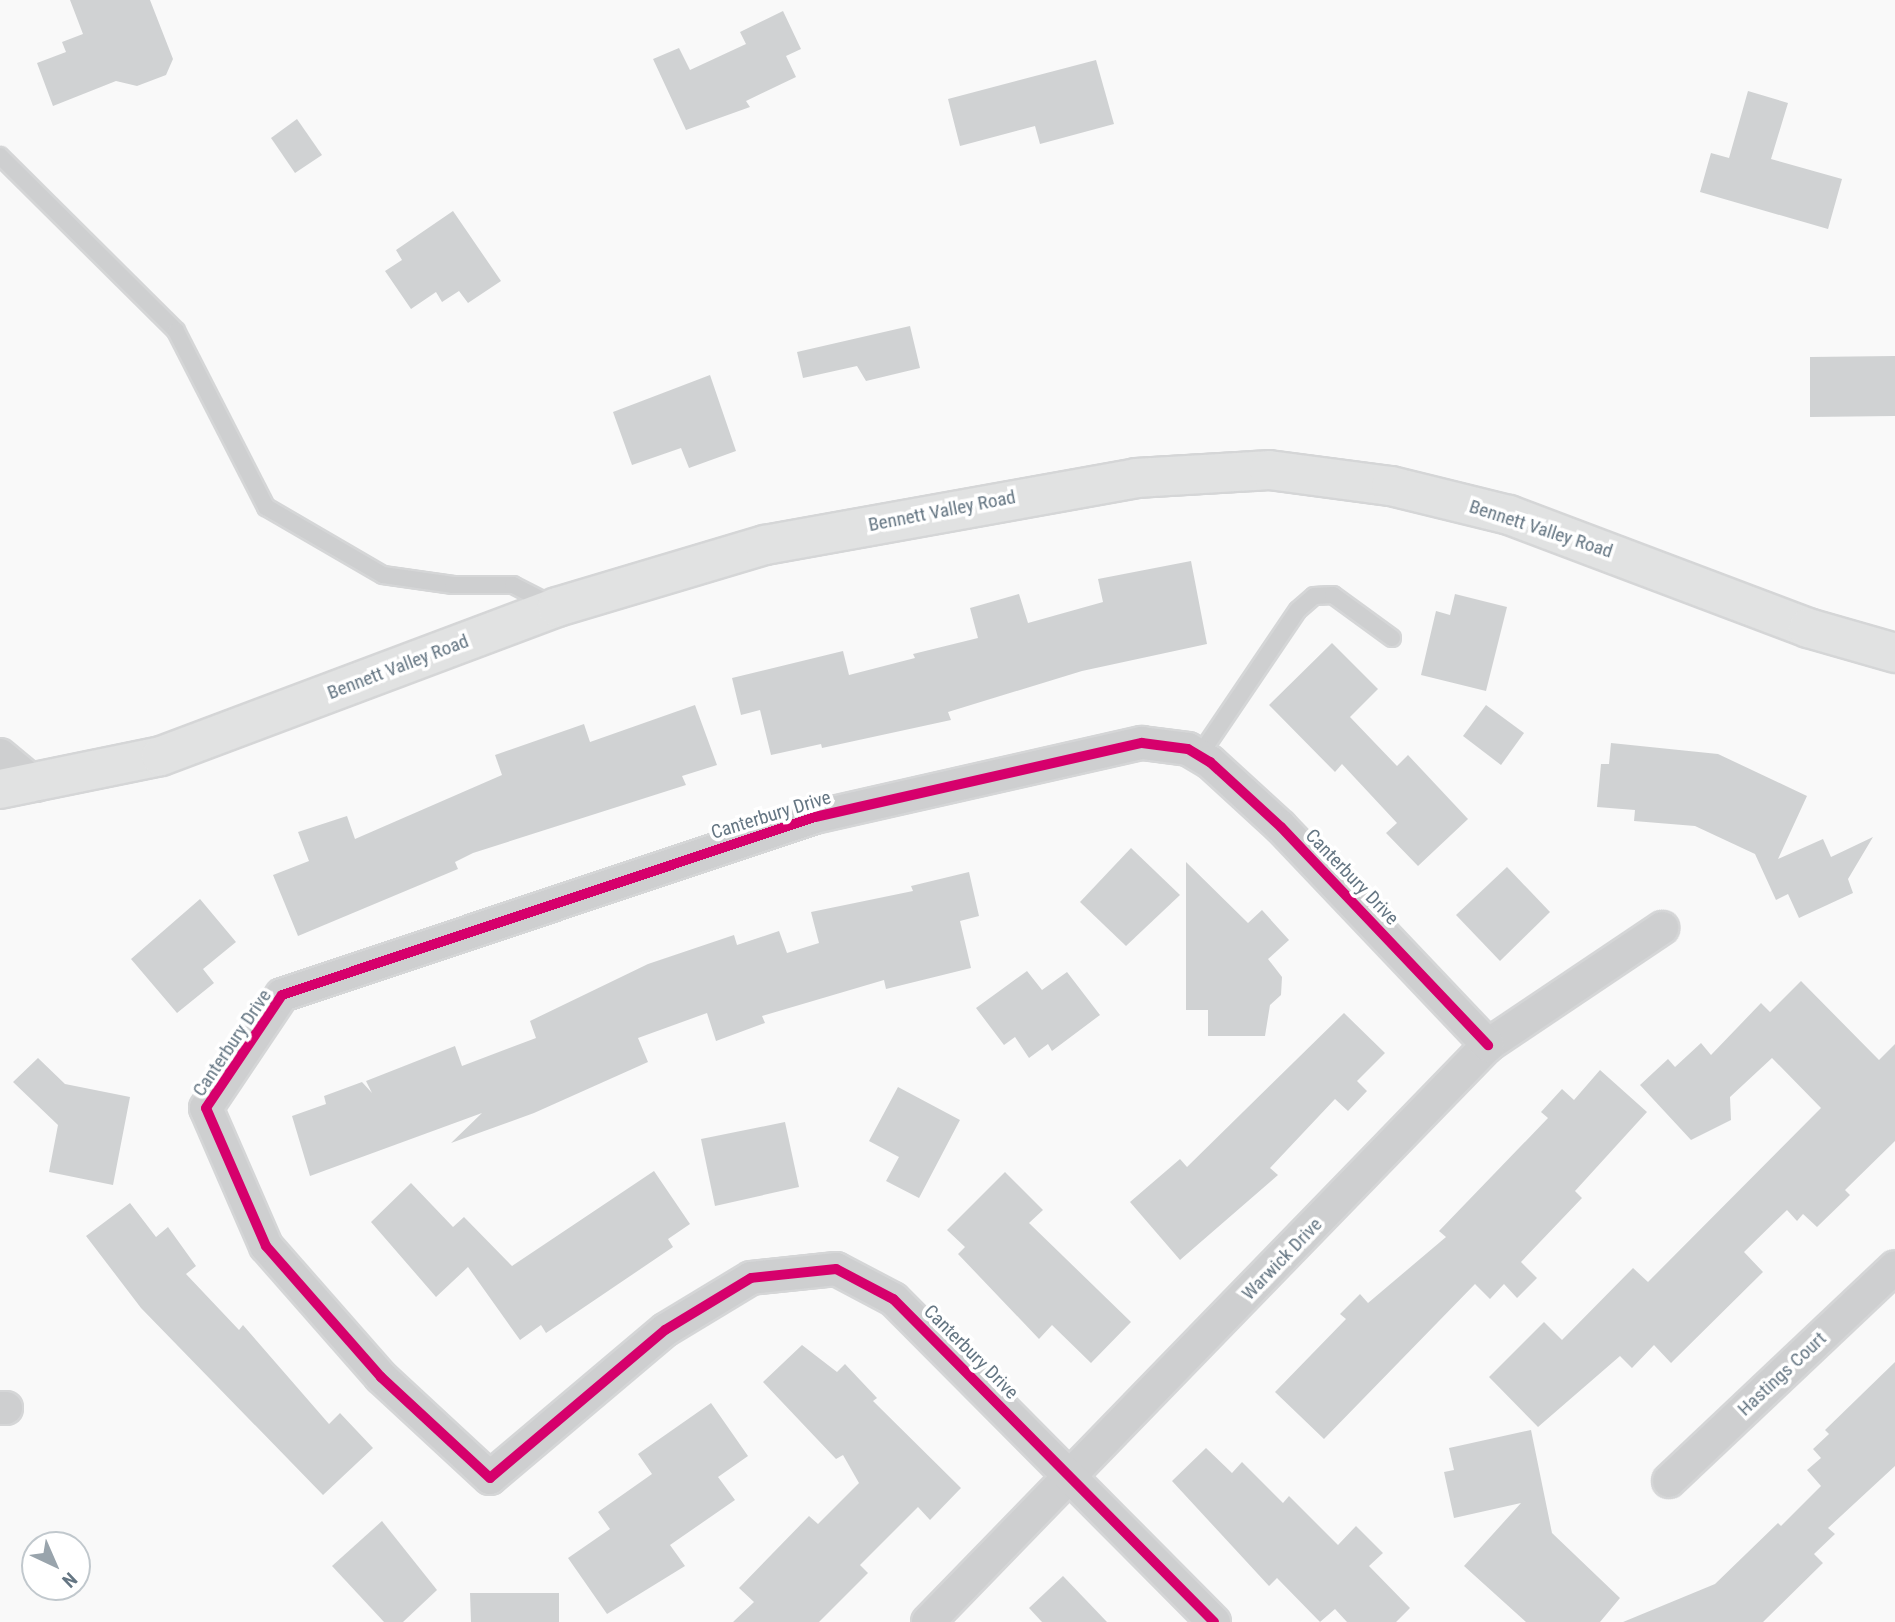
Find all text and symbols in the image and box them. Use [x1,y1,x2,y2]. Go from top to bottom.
street label: Bennett Valley Road [866,486,1018,536]
street label: Bennett Valley Road [1466,495,1616,563]
street label: Bennett Valley Road [324,630,472,704]
street label: Canterbury Drive [708,786,834,844]
street label: Canterbury Drive [1301,824,1403,930]
street label: Canterbury Drive [188,985,276,1101]
street label: Warwick Drive [1237,1213,1327,1305]
street label: Canterbury Drive [919,1300,1023,1404]
street label: Hastings Court [1733,1327,1831,1421]
north arrow [21,1531,91,1601]
text: N [57,1568,82,1592]

